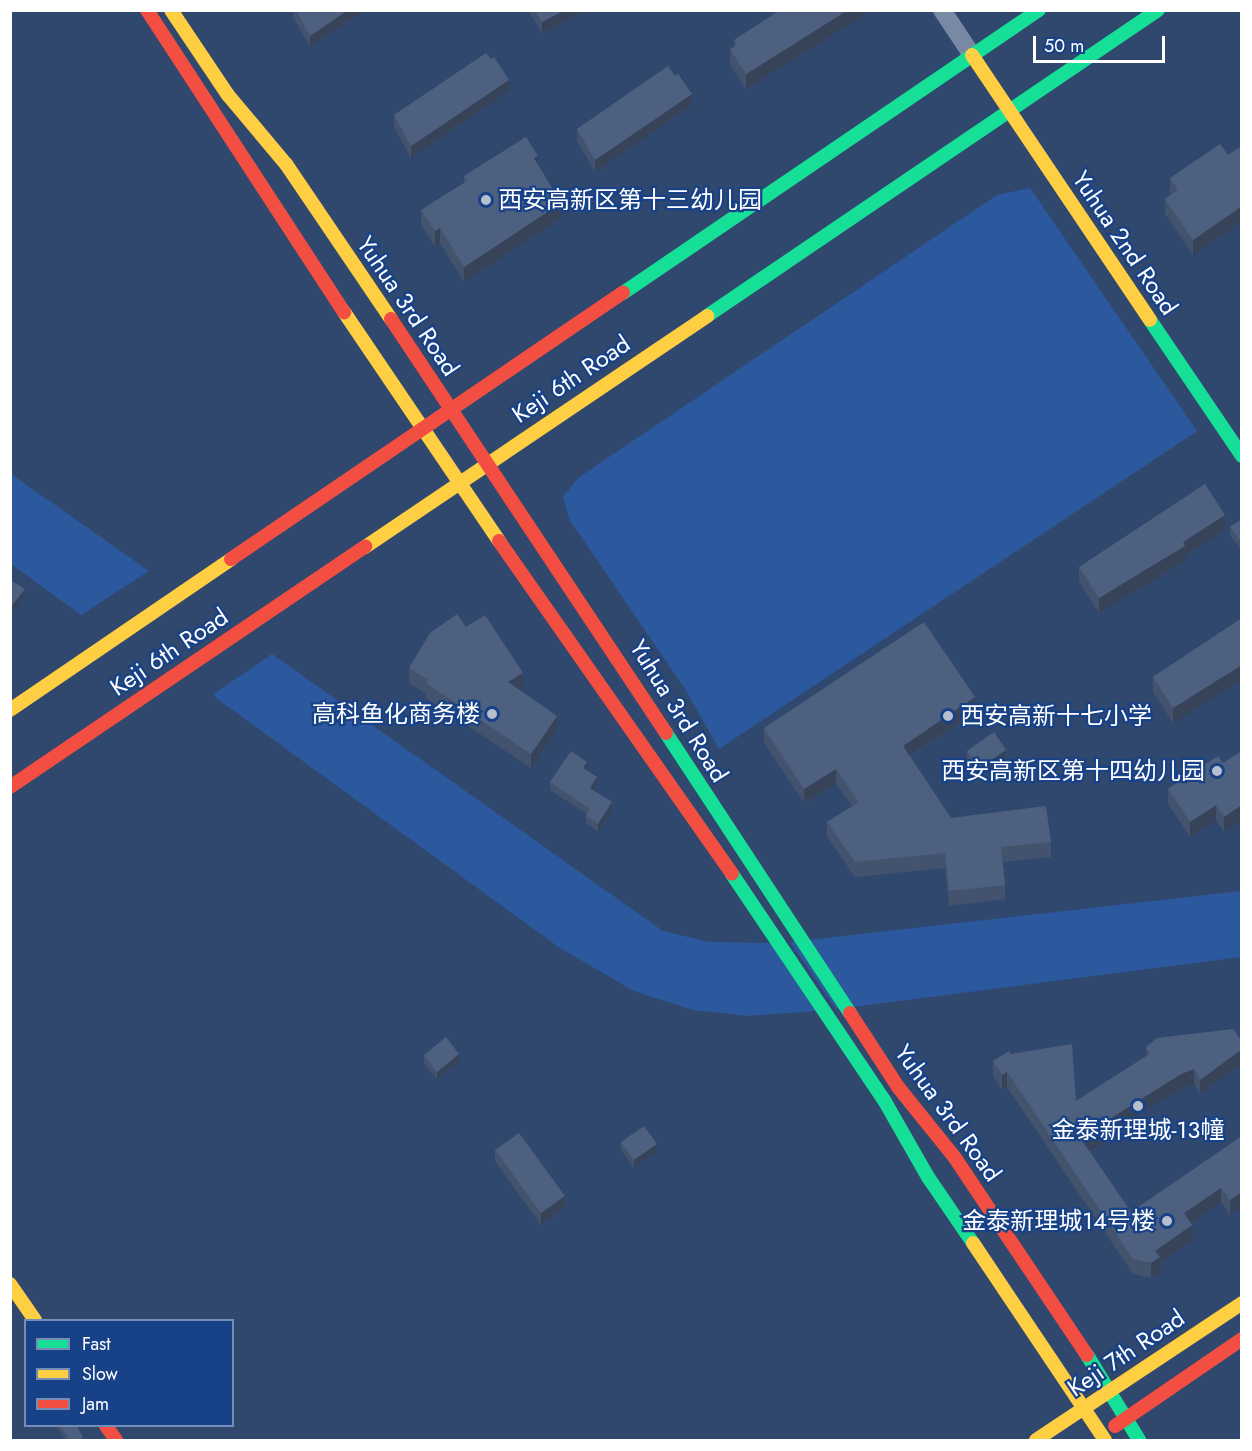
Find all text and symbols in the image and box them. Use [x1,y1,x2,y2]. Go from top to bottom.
scale bar [1036,24,1168,62]
text: 50 m [1044,33,1084,59]
street label: Yuhua 2nd Road [1066,166,1184,320]
place label: 西安高新区第十三幼儿园 [498,186,762,214]
marker: 西安高新区第十三幼儿园 [479,193,493,207]
street label: Yuhua 3rd Road [351,231,465,381]
street label: Keji 6th Road [507,329,635,429]
street label: Keji 6th Road [105,602,233,702]
street label: Yuhua 3rd Road [624,635,734,787]
place label: 高科鱼化商务楼 [312,700,480,728]
place label: 西安高新十七小学 [960,702,1152,730]
marker: 高科鱼化商务楼 [485,707,499,721]
marker: 西安高新十七小学 [941,709,955,723]
place label: 西安高新区第十四幼儿园 [941,757,1205,785]
marker: 西安高新区第十四幼儿园 [1210,764,1224,778]
street label: Yuhua 3rd Road [889,1039,1007,1187]
marker: 金泰新理城-13幢 [1131,1099,1145,1113]
place label: 金泰新理城-13幢 [1052,1116,1224,1144]
place label: 金泰新理城14号楼 [962,1207,1155,1235]
marker: 金泰新理城14号楼 [1160,1214,1174,1228]
street label: Keji 7th Road [1062,1303,1190,1403]
legend [24,1319,234,1427]
text: Fast [82,1331,111,1357]
text: Slow [82,1361,118,1387]
text: Jam [82,1391,109,1417]

